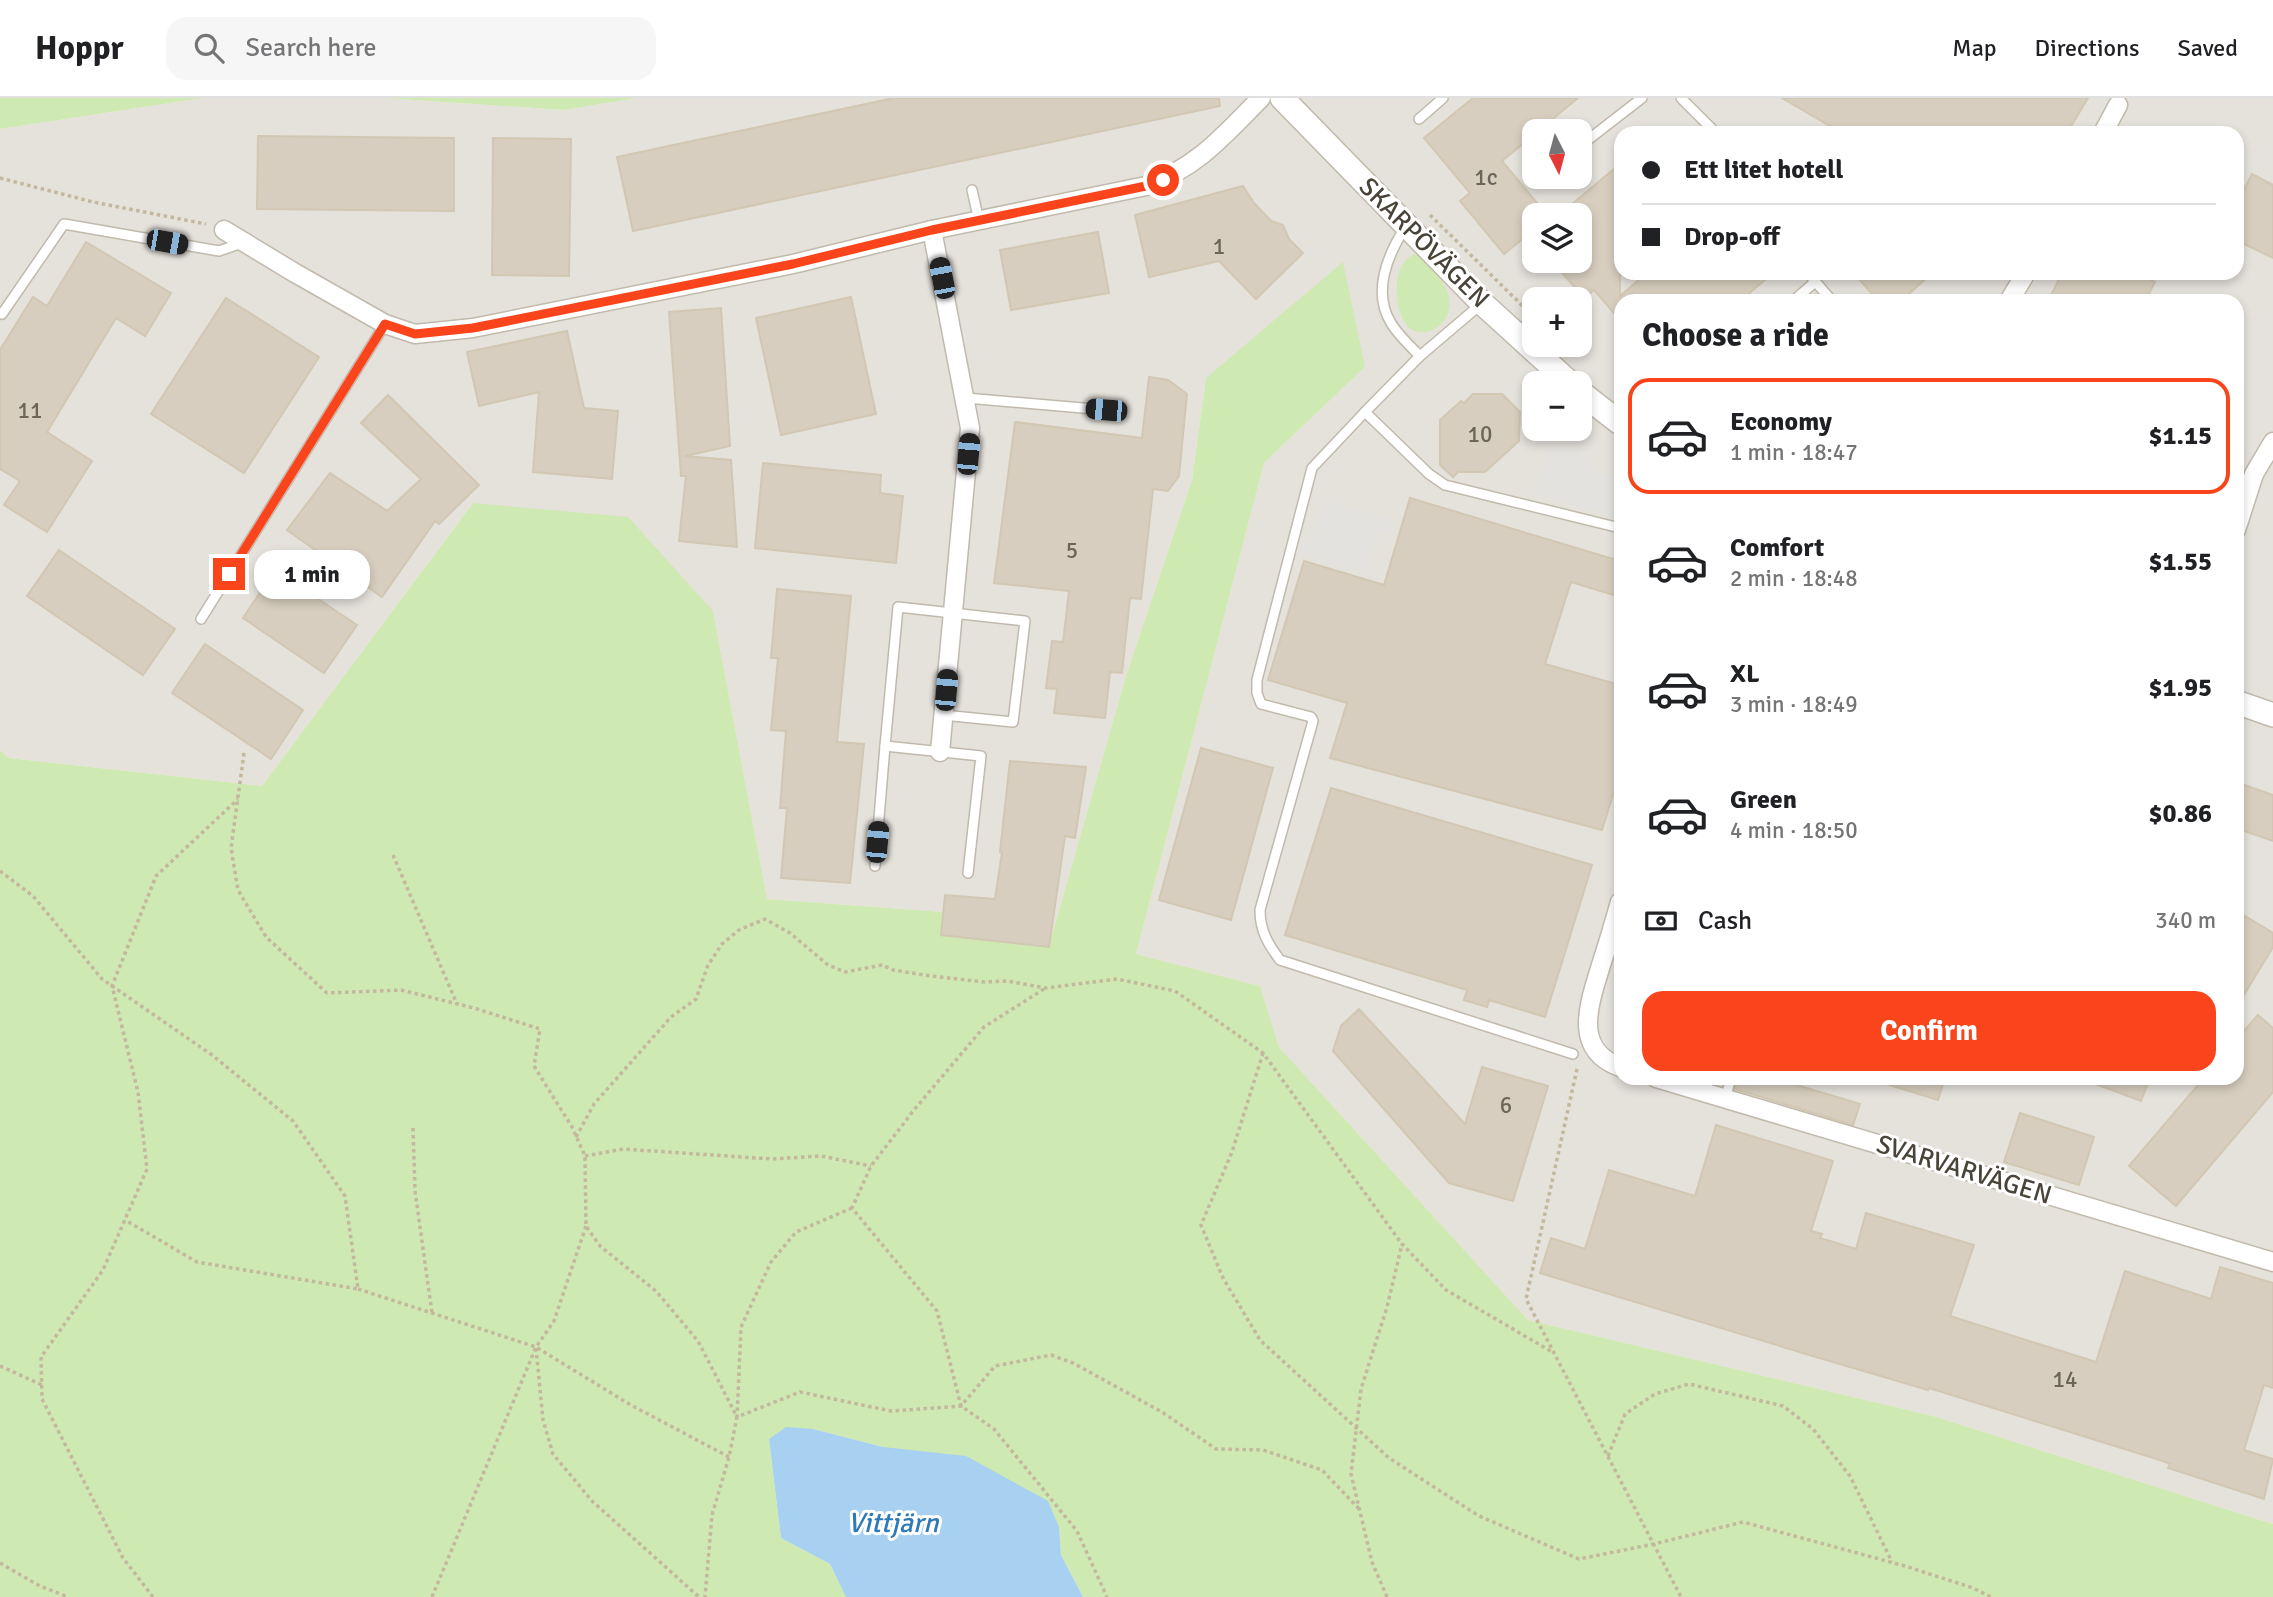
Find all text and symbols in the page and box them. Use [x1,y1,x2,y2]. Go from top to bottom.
search box [166,17,656,80]
text: Hoppr [35,28,124,69]
icon: search [190,29,228,67]
text: Search here [246,32,377,64]
text: Map [1952,33,1997,63]
text: Directions [2035,33,2140,63]
text: Saved [2178,33,2238,63]
north arrow [1522,119,1592,189]
map controls [1522,119,1592,441]
text: Ett litet hotell [1684,154,1843,186]
house number: 1c [1474,163,1498,192]
route start [1147,164,1179,196]
street label: SKARPÖVÄGEN [1352,171,1496,315]
button: layers [1522,203,1592,273]
text: Drop-off [1684,221,1780,253]
car [145,228,190,256]
house number: 1 [1213,232,1225,261]
car [928,255,957,301]
button: + [1522,287,1592,357]
text: Choose a ride [1642,316,1829,355]
button: − [1522,371,1592,441]
house number: 11 [18,396,42,425]
car [1085,398,1128,422]
icon: car [1646,405,1709,468]
text: Economy [1730,406,1832,438]
house number: 10 [1468,420,1492,449]
text: $1.15 [2148,420,2212,452]
car [956,432,981,476]
text: 1 min · 18:47 [1730,438,1858,467]
icon: car [1646,531,1709,594]
text: Comfort [1730,532,1824,564]
house number: 5 [1066,536,1078,565]
text: $1.55 [2148,546,2212,578]
callout: 1 min [254,550,369,598]
route end [213,558,245,590]
text: 1 min [284,560,340,589]
text: 2 min · 18:48 [1730,564,1858,593]
icon: car [1646,657,1709,720]
text: XL [1730,658,1760,690]
car [934,668,959,712]
text: $1.95 [2148,672,2212,704]
text: 3 min · 18:49 [1730,690,1858,719]
icon: car [1646,783,1709,846]
text: Green [1730,784,1797,816]
text: $0.86 [2148,798,2212,830]
text: 4 min · 18:50 [1730,816,1858,845]
car [865,820,890,864]
icon: cash [1642,902,1680,940]
text: Cash [1698,905,1752,937]
text: 340 m [2155,906,2216,935]
button: Confirm [1642,991,2216,1071]
house number: 6 [1500,1091,1512,1120]
street label: SVARVARVÄGEN [1873,1128,2055,1212]
house number: 14 [2053,1365,2077,1394]
water label: Vittjärn [848,1506,939,1540]

